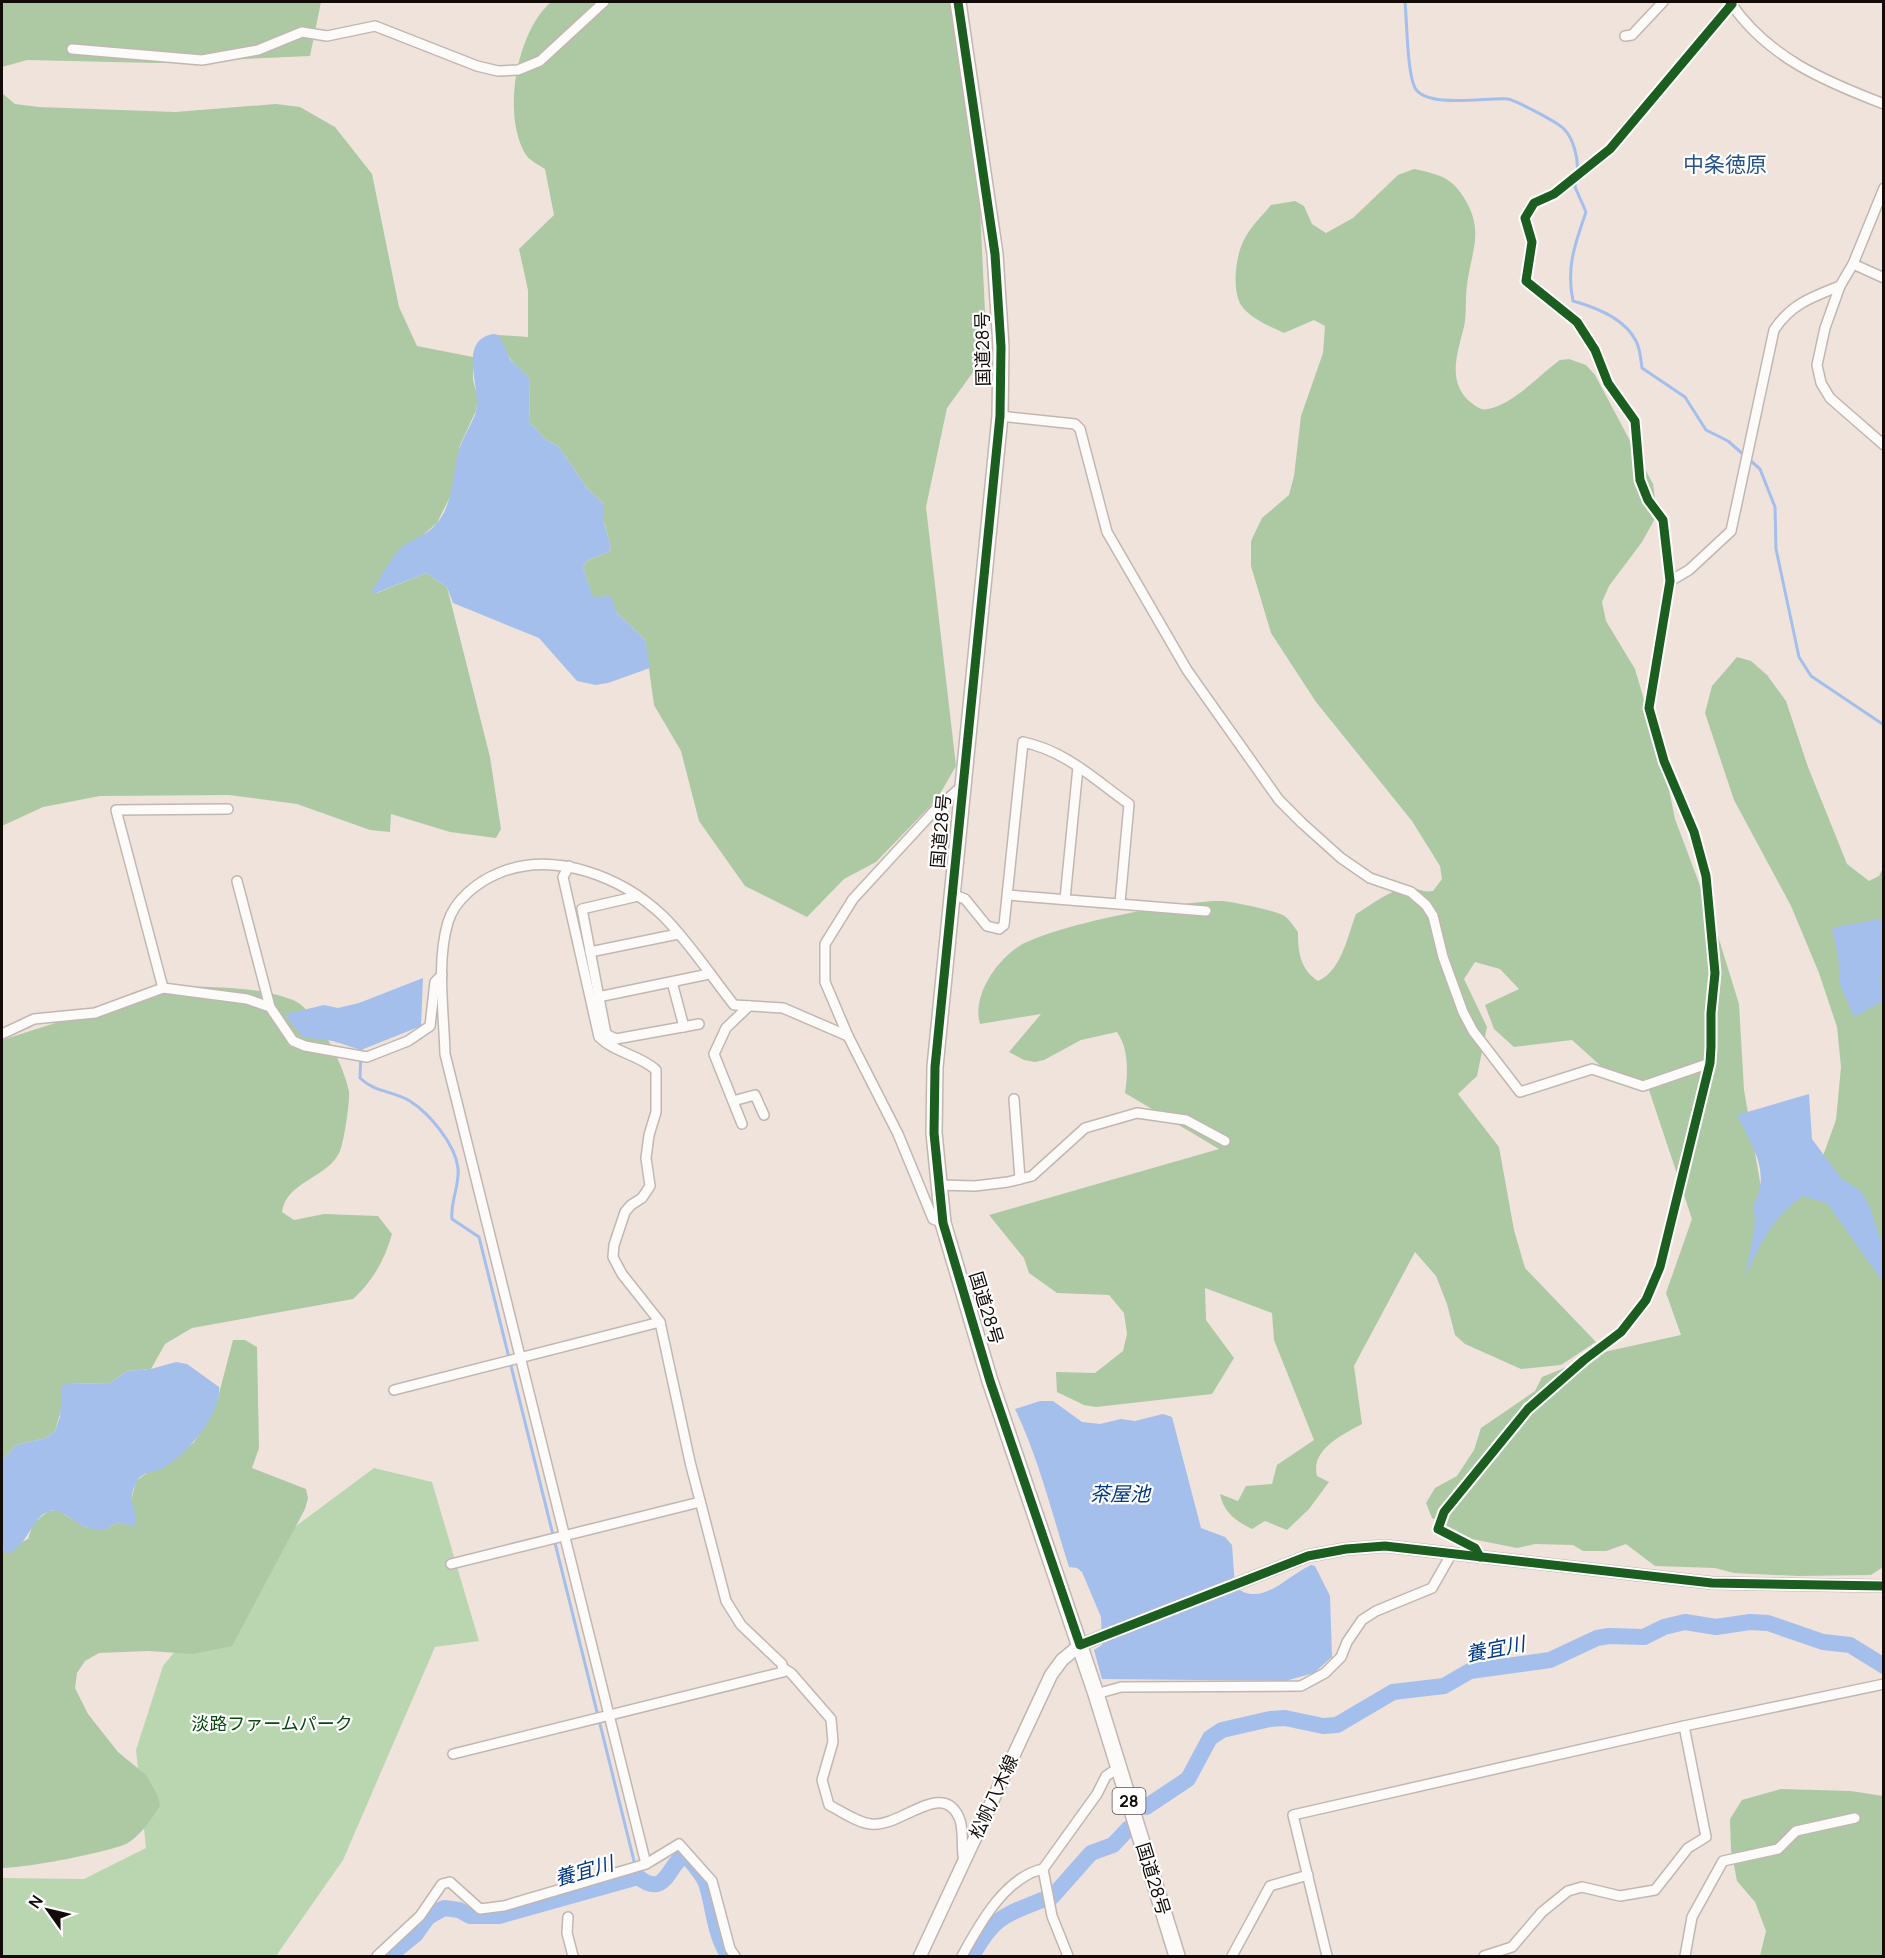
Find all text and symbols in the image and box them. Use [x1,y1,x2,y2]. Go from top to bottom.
district label: 中条徳原 [1683,150,1767,178]
street label: 国道28号 [969,311,995,387]
street label: 国道28号 [925,793,955,869]
street label: 国道28号 [965,1268,1009,1347]
water label: 茶屋池 [1090,1480,1152,1507]
water label: 養宜川 [1463,1629,1529,1667]
park label: 淡路ファームパーク [191,1711,353,1735]
street label: 松帆八木線 [963,1751,1023,1842]
road number: 28 [1112,1788,1146,1814]
street label: 国道28号 [1132,1839,1176,1918]
water label: 養宜川 [551,1849,618,1892]
north arrow [18,1880,78,1940]
text: N [23,1891,48,1913]

